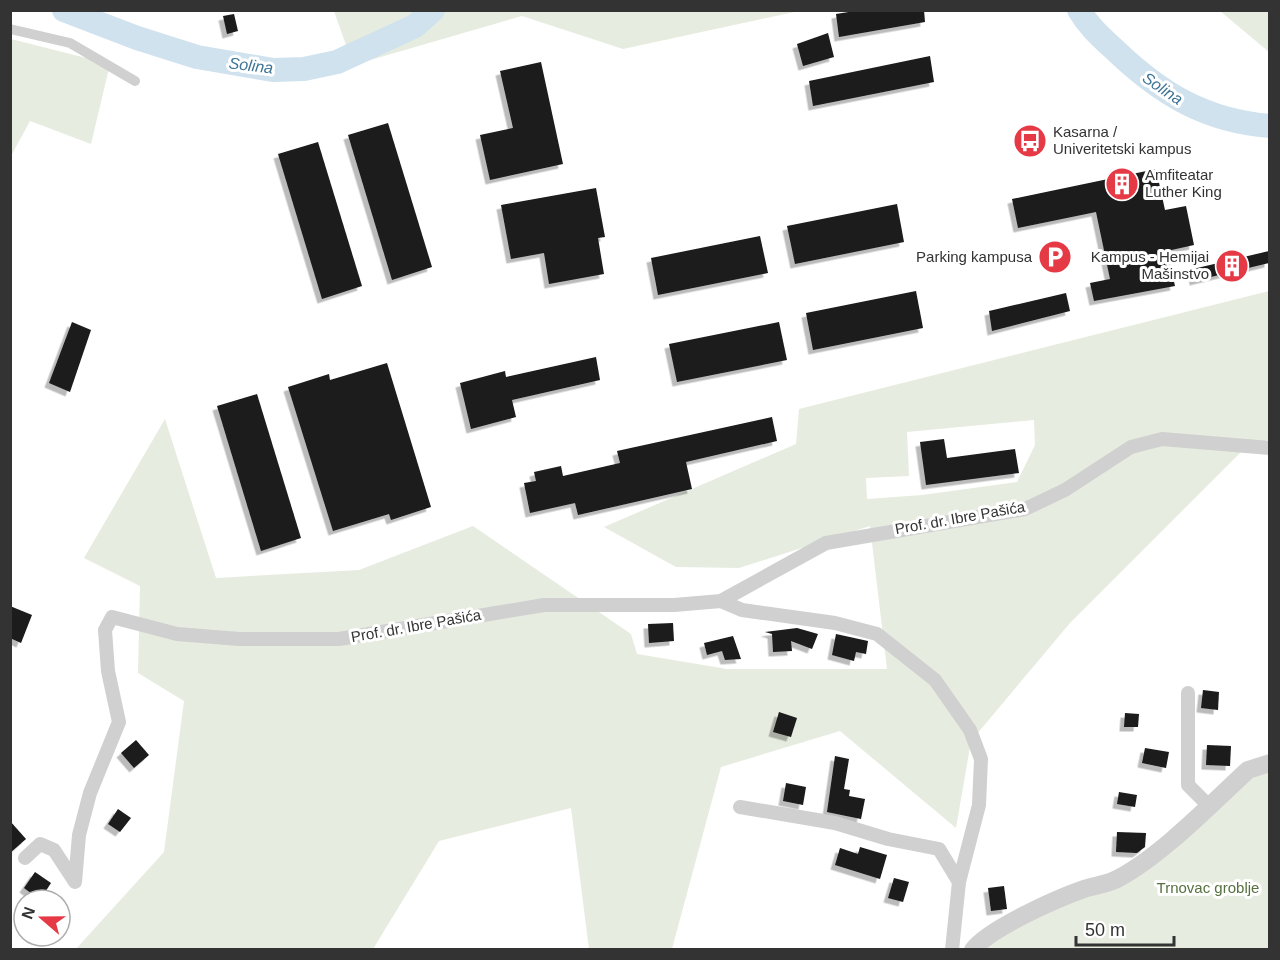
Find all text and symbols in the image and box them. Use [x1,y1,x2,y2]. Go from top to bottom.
water label: Solina [228,54,274,77]
water label: Solina [1140,69,1186,108]
bus stop icon: Kasarna / Univeritetski kampus [1012,123,1048,159]
place label: Kasarna / Univeritetski kampus [1053,123,1191,157]
building icon: Amfiteatar Luther King [1104,166,1140,202]
place label: Amfiteatar Luther King [1145,166,1222,200]
parking icon: Parking kampusa [1037,239,1073,275]
place label: Parking kampusa [916,248,1033,265]
place label: Kampus - Hemijai Mašinstvo [1091,248,1209,282]
building icon: Kampus - Hemijai Mašinstvo [1214,248,1250,284]
street label: Prof. dr. Ibre Pašića [894,498,1027,537]
street label: Prof. dr. Ibre Pašića [350,606,483,645]
park label: Trnovac groblje [1157,879,1259,896]
north arrow [12,888,72,948]
text: N [18,905,38,921]
scale bar [1076,909,1174,947]
text: 50 m [1085,920,1125,940]

